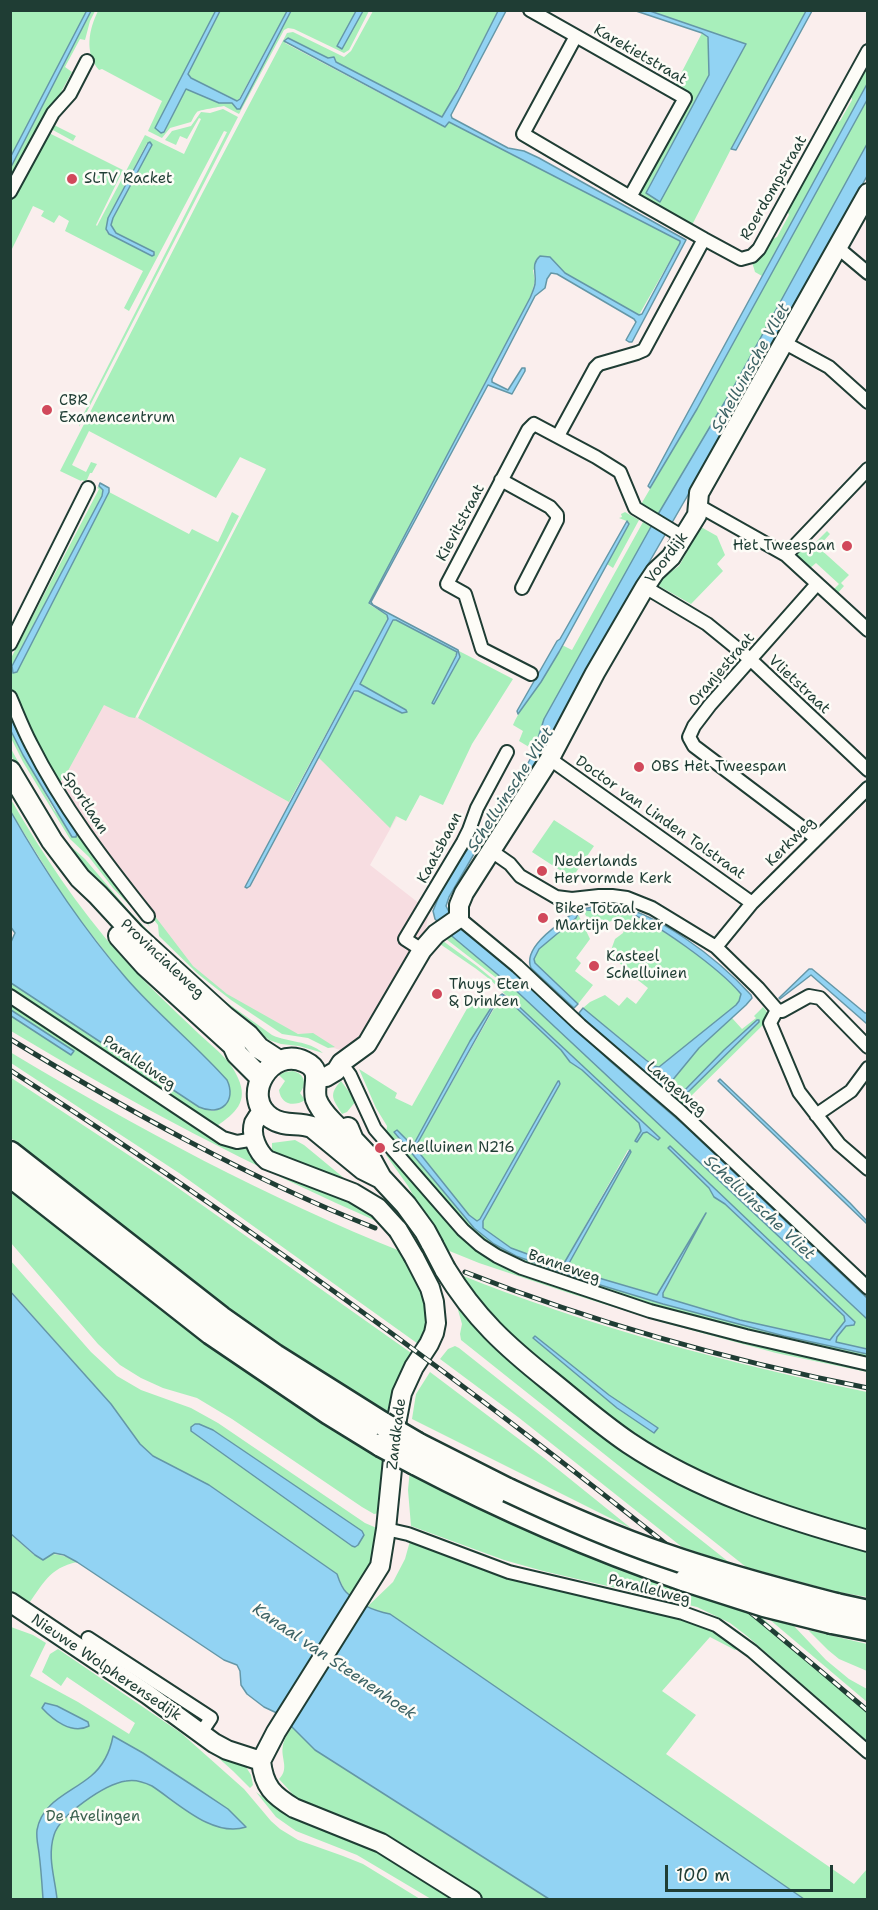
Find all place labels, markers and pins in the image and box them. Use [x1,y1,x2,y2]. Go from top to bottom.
place label: SLTV Racket [84,170,173,188]
marker: SLTV Racket [65,172,79,186]
place label: CBR Examencentrum [59,392,175,427]
marker: CBR Examencentrum [40,403,54,417]
place label: Het Tweespan [733,537,835,555]
marker: Het Tweespan [840,539,854,553]
place label: OBS Het Tweespan [651,758,786,776]
marker: OBS Het Tweespan [632,760,646,774]
place label: Nederlands Hervormde Kerk [554,853,672,888]
marker: Nederlands Hervormde Kerk [535,864,549,878]
place label: Bike Totaal Martijn Dekker [555,900,664,935]
marker: Bike Totaal Martijn Dekker [536,911,550,925]
place label: Kasteel Schelluinen [606,948,687,983]
marker: Kasteel Schelluinen [587,959,601,973]
place label: Thuys Eten & Drinken [449,976,529,1011]
marker: Thuys Eten & Drinken [430,987,444,1001]
place label: Schelluinen N216 [392,1139,515,1157]
marker: Schelluinen N216 [373,1141,387,1155]

